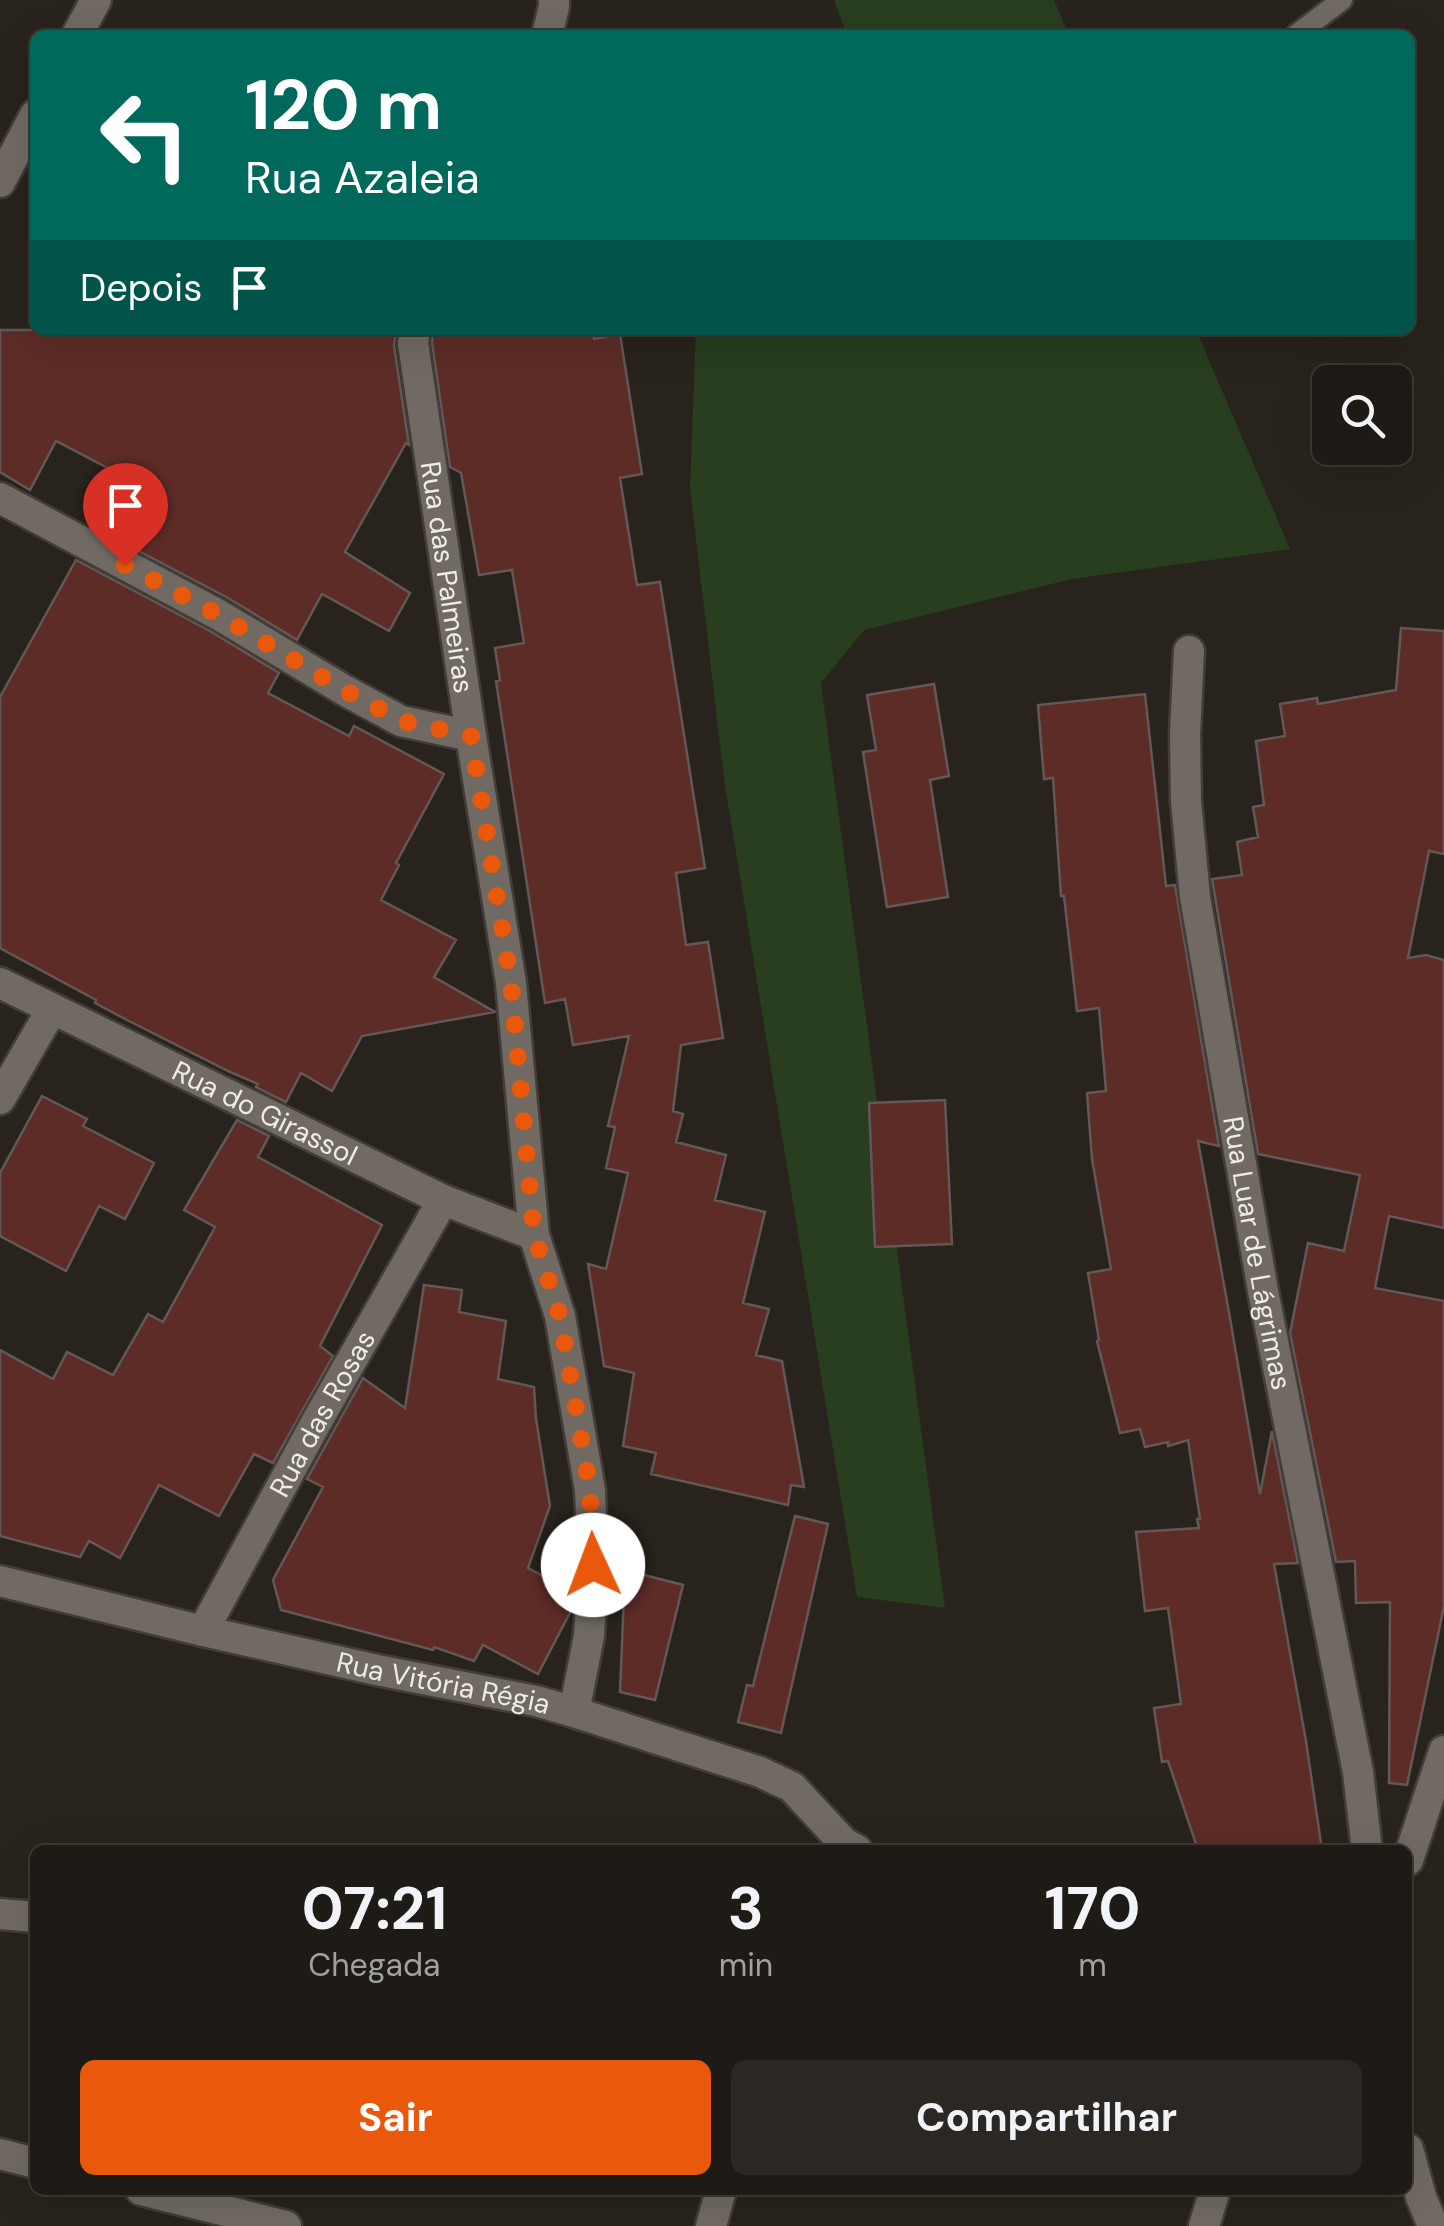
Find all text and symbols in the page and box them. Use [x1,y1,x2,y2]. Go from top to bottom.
text: 120 m [245,60,442,151]
icon: left [80,70,210,200]
text: Rua Azaleia [245,148,480,207]
icon: arrive [222,260,277,315]
text: Depois [80,263,202,313]
map controls [1312,365,1412,465]
button: search [1312,365,1412,465]
street label: Rua das Palmeiras [412,459,483,696]
pin [83,463,168,566]
icon: arrive [98,478,153,533]
street label: Rua do Girassol [166,1052,364,1174]
street label: Rua Luar de Lágrimas [1215,1114,1301,1393]
street label: Rua das Rosas [261,1323,383,1503]
position arrow [541,1513,645,1617]
street label: Rua Vitória Régia [333,1643,555,1723]
text: 07:21 [301,1869,447,1948]
text: 3 [728,1869,764,1948]
text: 170 [1045,1869,1141,1948]
text: Chegada [308,1944,440,1986]
text: min [719,1944,773,1986]
text: m [1078,1944,1107,1986]
button: Sair [80,2060,711,2175]
button: Compartilhar [731,2060,1362,2175]

